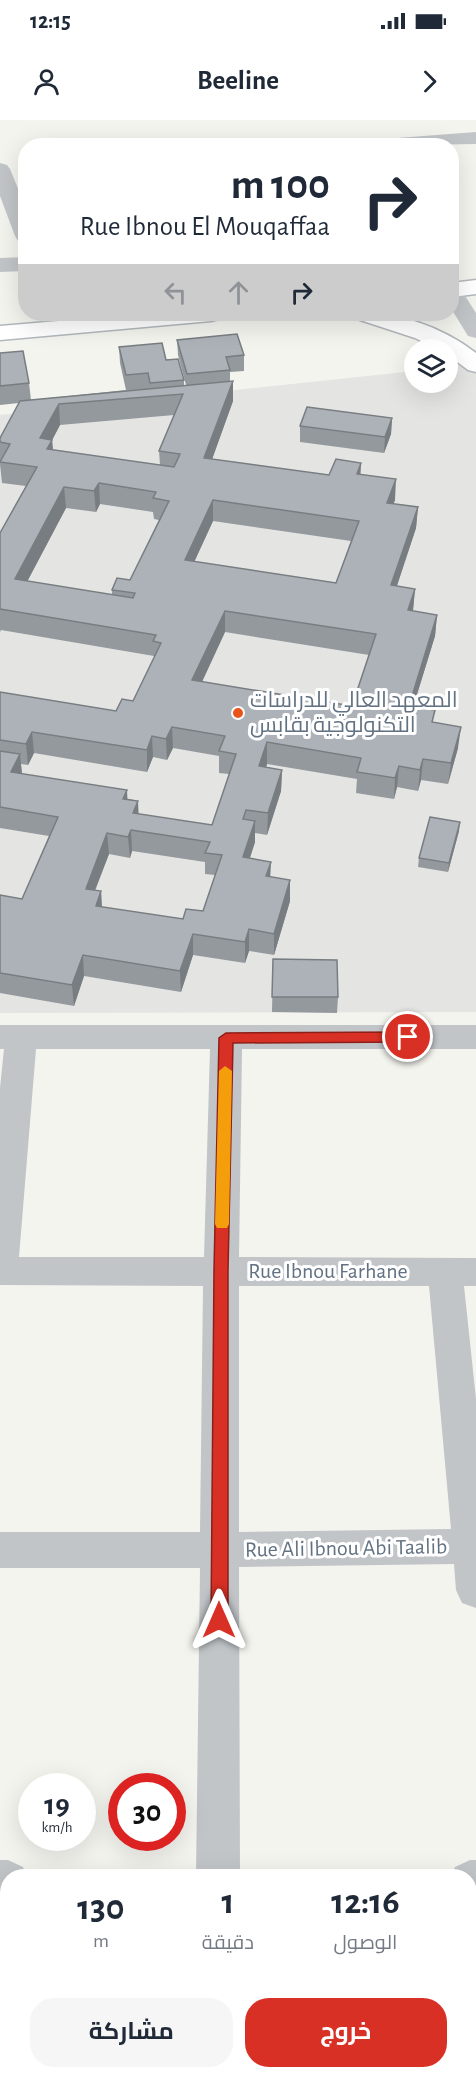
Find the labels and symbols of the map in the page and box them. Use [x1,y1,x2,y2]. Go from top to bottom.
place label: المعهد العالي للدراسات التكنولوجية بقابس [250,689,458,738]
marker: المعهد العالي للدراسات التكنولوجية بقابس [231,706,245,720]
pin [382,1011,433,1062]
street label: Rue Ibnou Farhane [248,1260,408,1282]
street label: Rue Ali Ibnou Abi Taalib [245,1535,447,1561]
position arrow [187,1588,251,1652]
speed limit sign: 30 [108,1773,186,1851]

